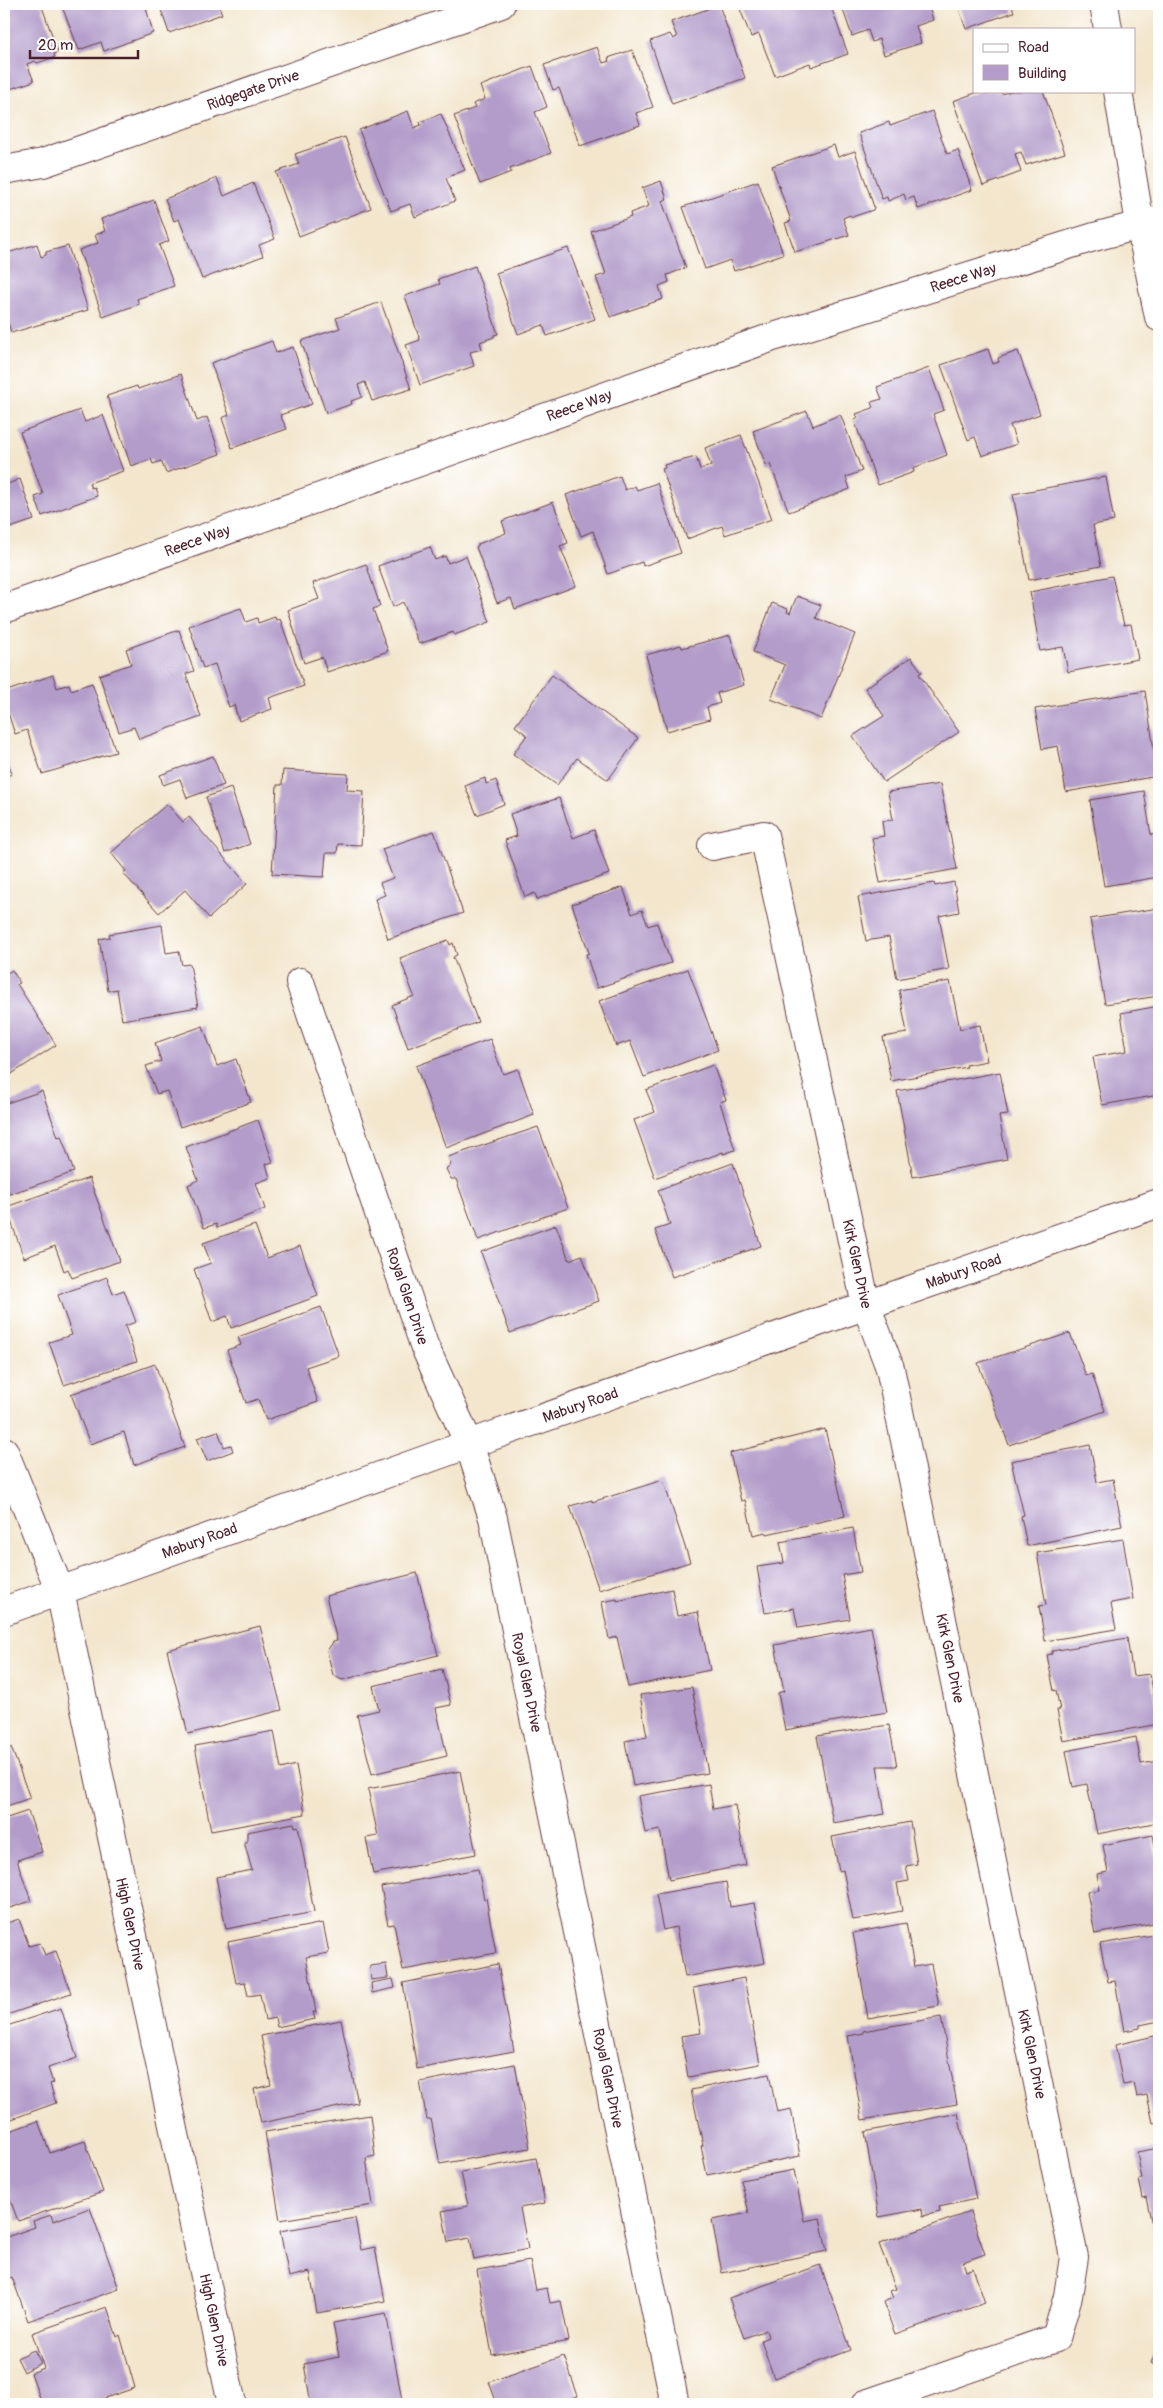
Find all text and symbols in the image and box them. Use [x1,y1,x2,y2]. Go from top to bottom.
scale bar [30,28,138,60]
legend [973,28,1136,92]
text: 20 m [38,36,73,55]
text: Road [1018,38,1049,57]
text: Building [1018,64,1066,83]
street label: Ridgegate Drive [204,65,302,115]
street label: Reece Way [928,258,999,297]
street label: Reece Way [544,385,615,426]
street label: Reece Way [162,520,233,561]
street label: Kirk Glen Drive [838,1217,876,1311]
street label: Royal Glen Drive [382,1245,433,1348]
street label: Mabury Road [923,1249,1004,1293]
street label: Mabury Road [540,1383,621,1427]
street label: Mabury Road [159,1518,240,1563]
street label: Kirk Glen Drive [932,1612,969,1705]
street label: Royal Glen Drive [507,1631,546,1735]
street label: High Glen Drive [111,1876,150,1973]
street label: Kirk Glen Drive [1013,2008,1051,2101]
street label: Royal Glen Drive [589,2027,628,2130]
street label: High Glen Drive [195,2272,233,2369]

